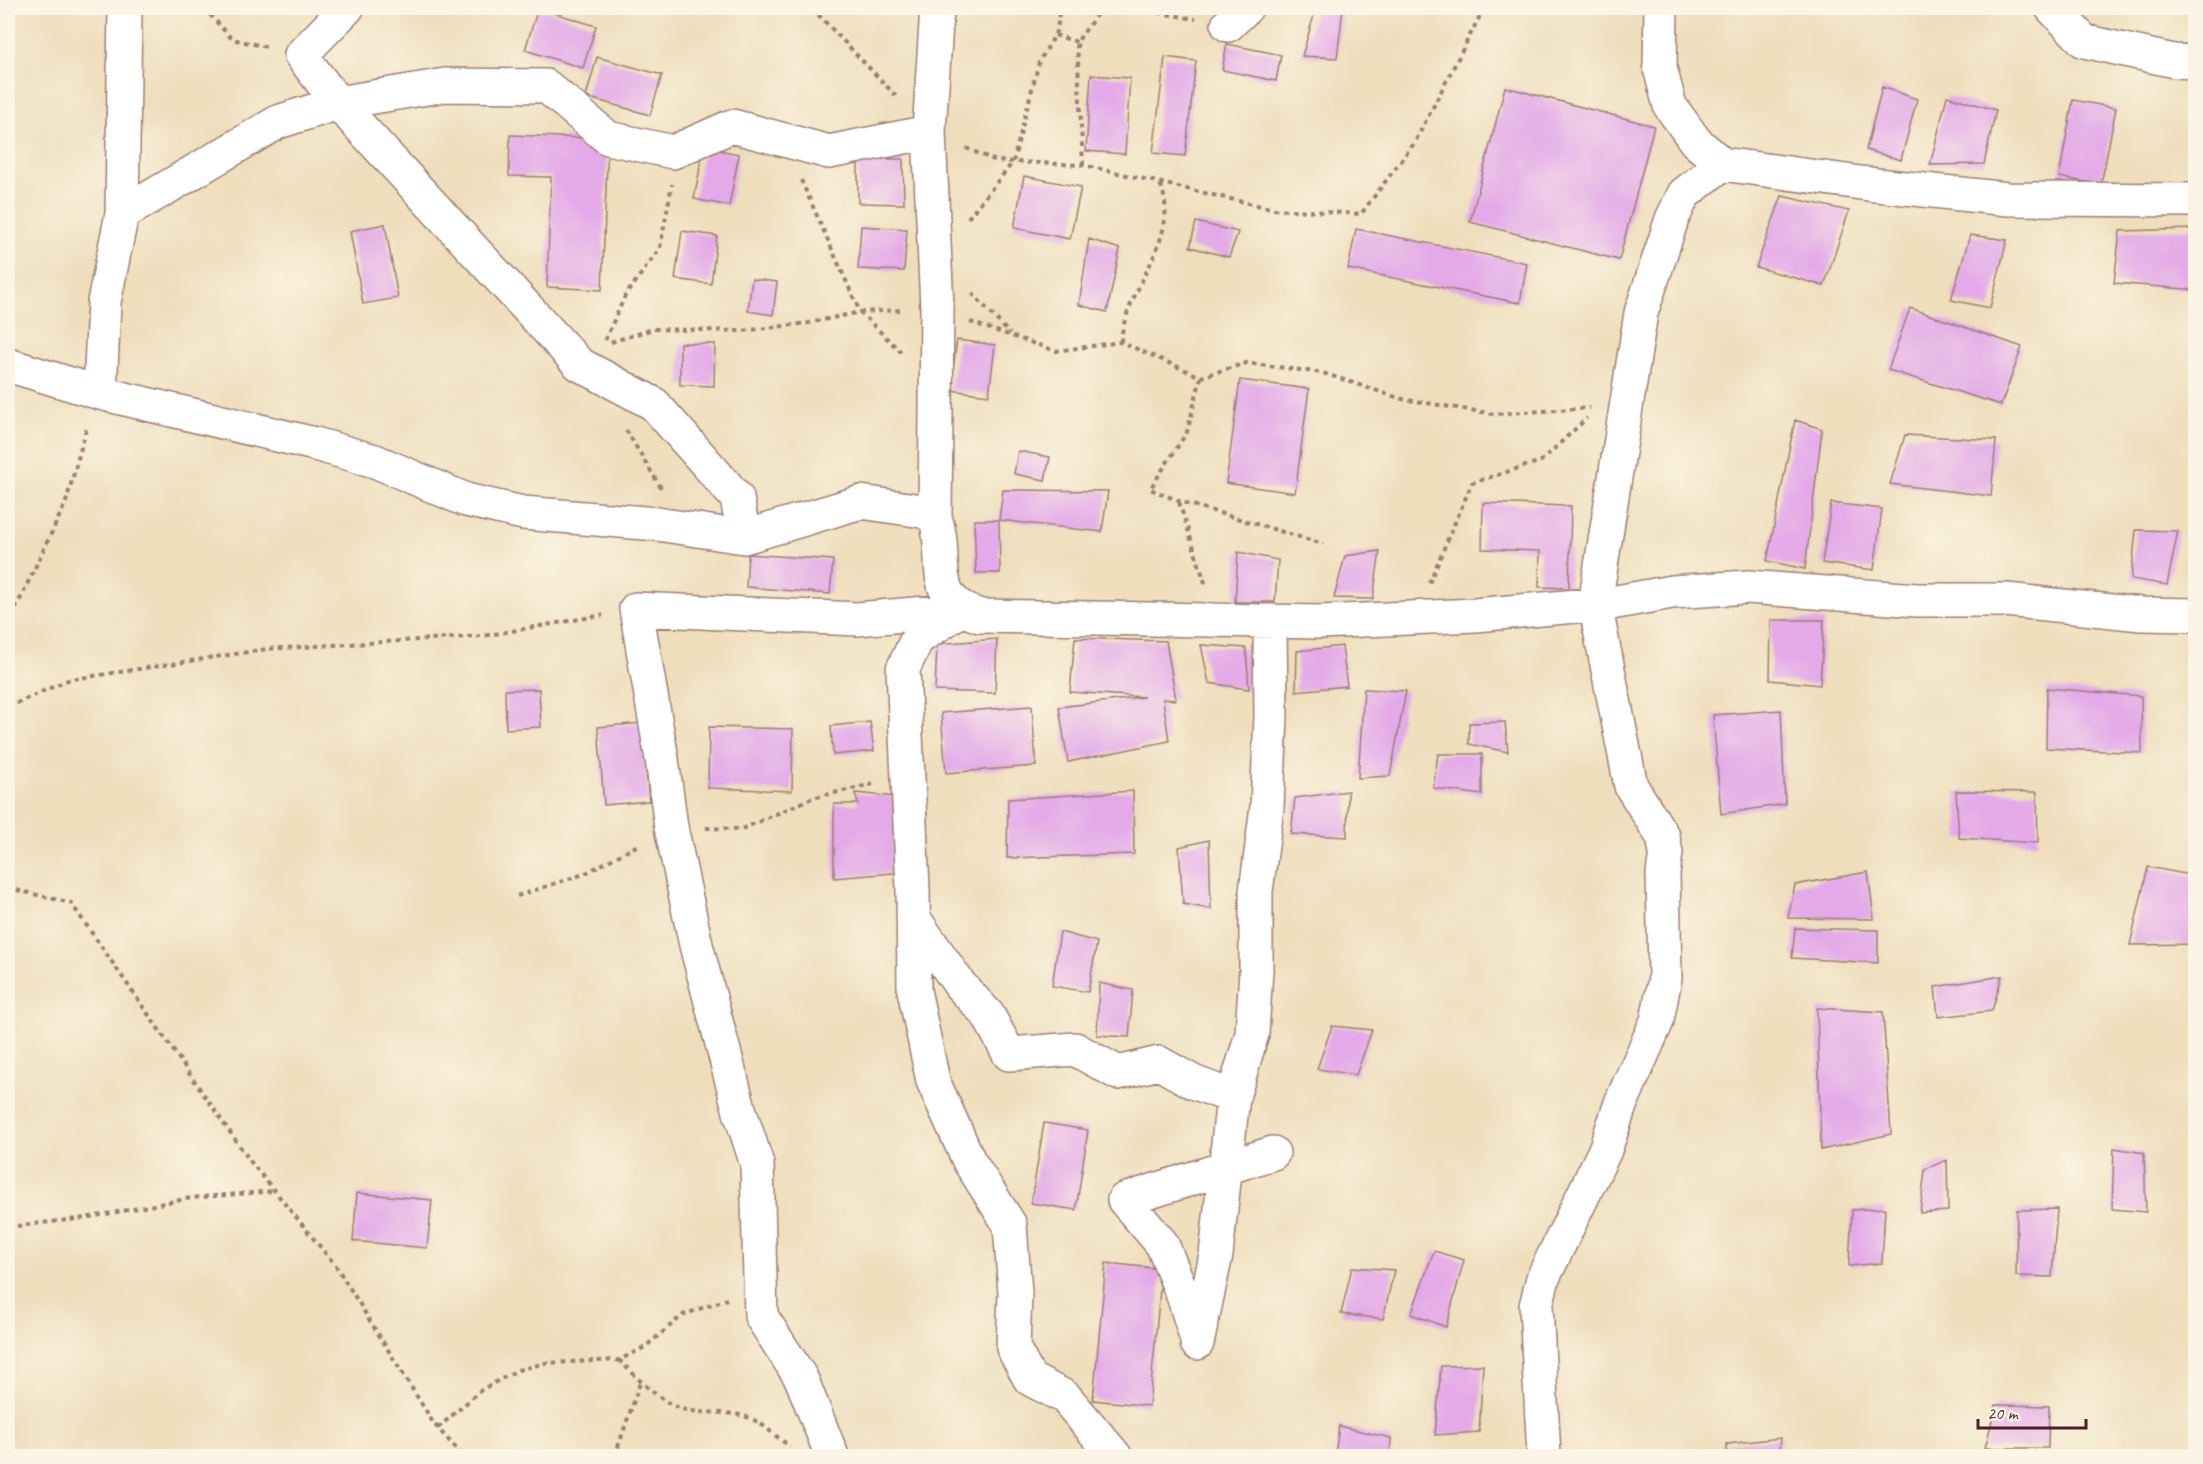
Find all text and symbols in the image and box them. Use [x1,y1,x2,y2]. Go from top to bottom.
scale bar [1978,1392,2086,1430]
text: 20 m [1987,1402,2020,1424]

